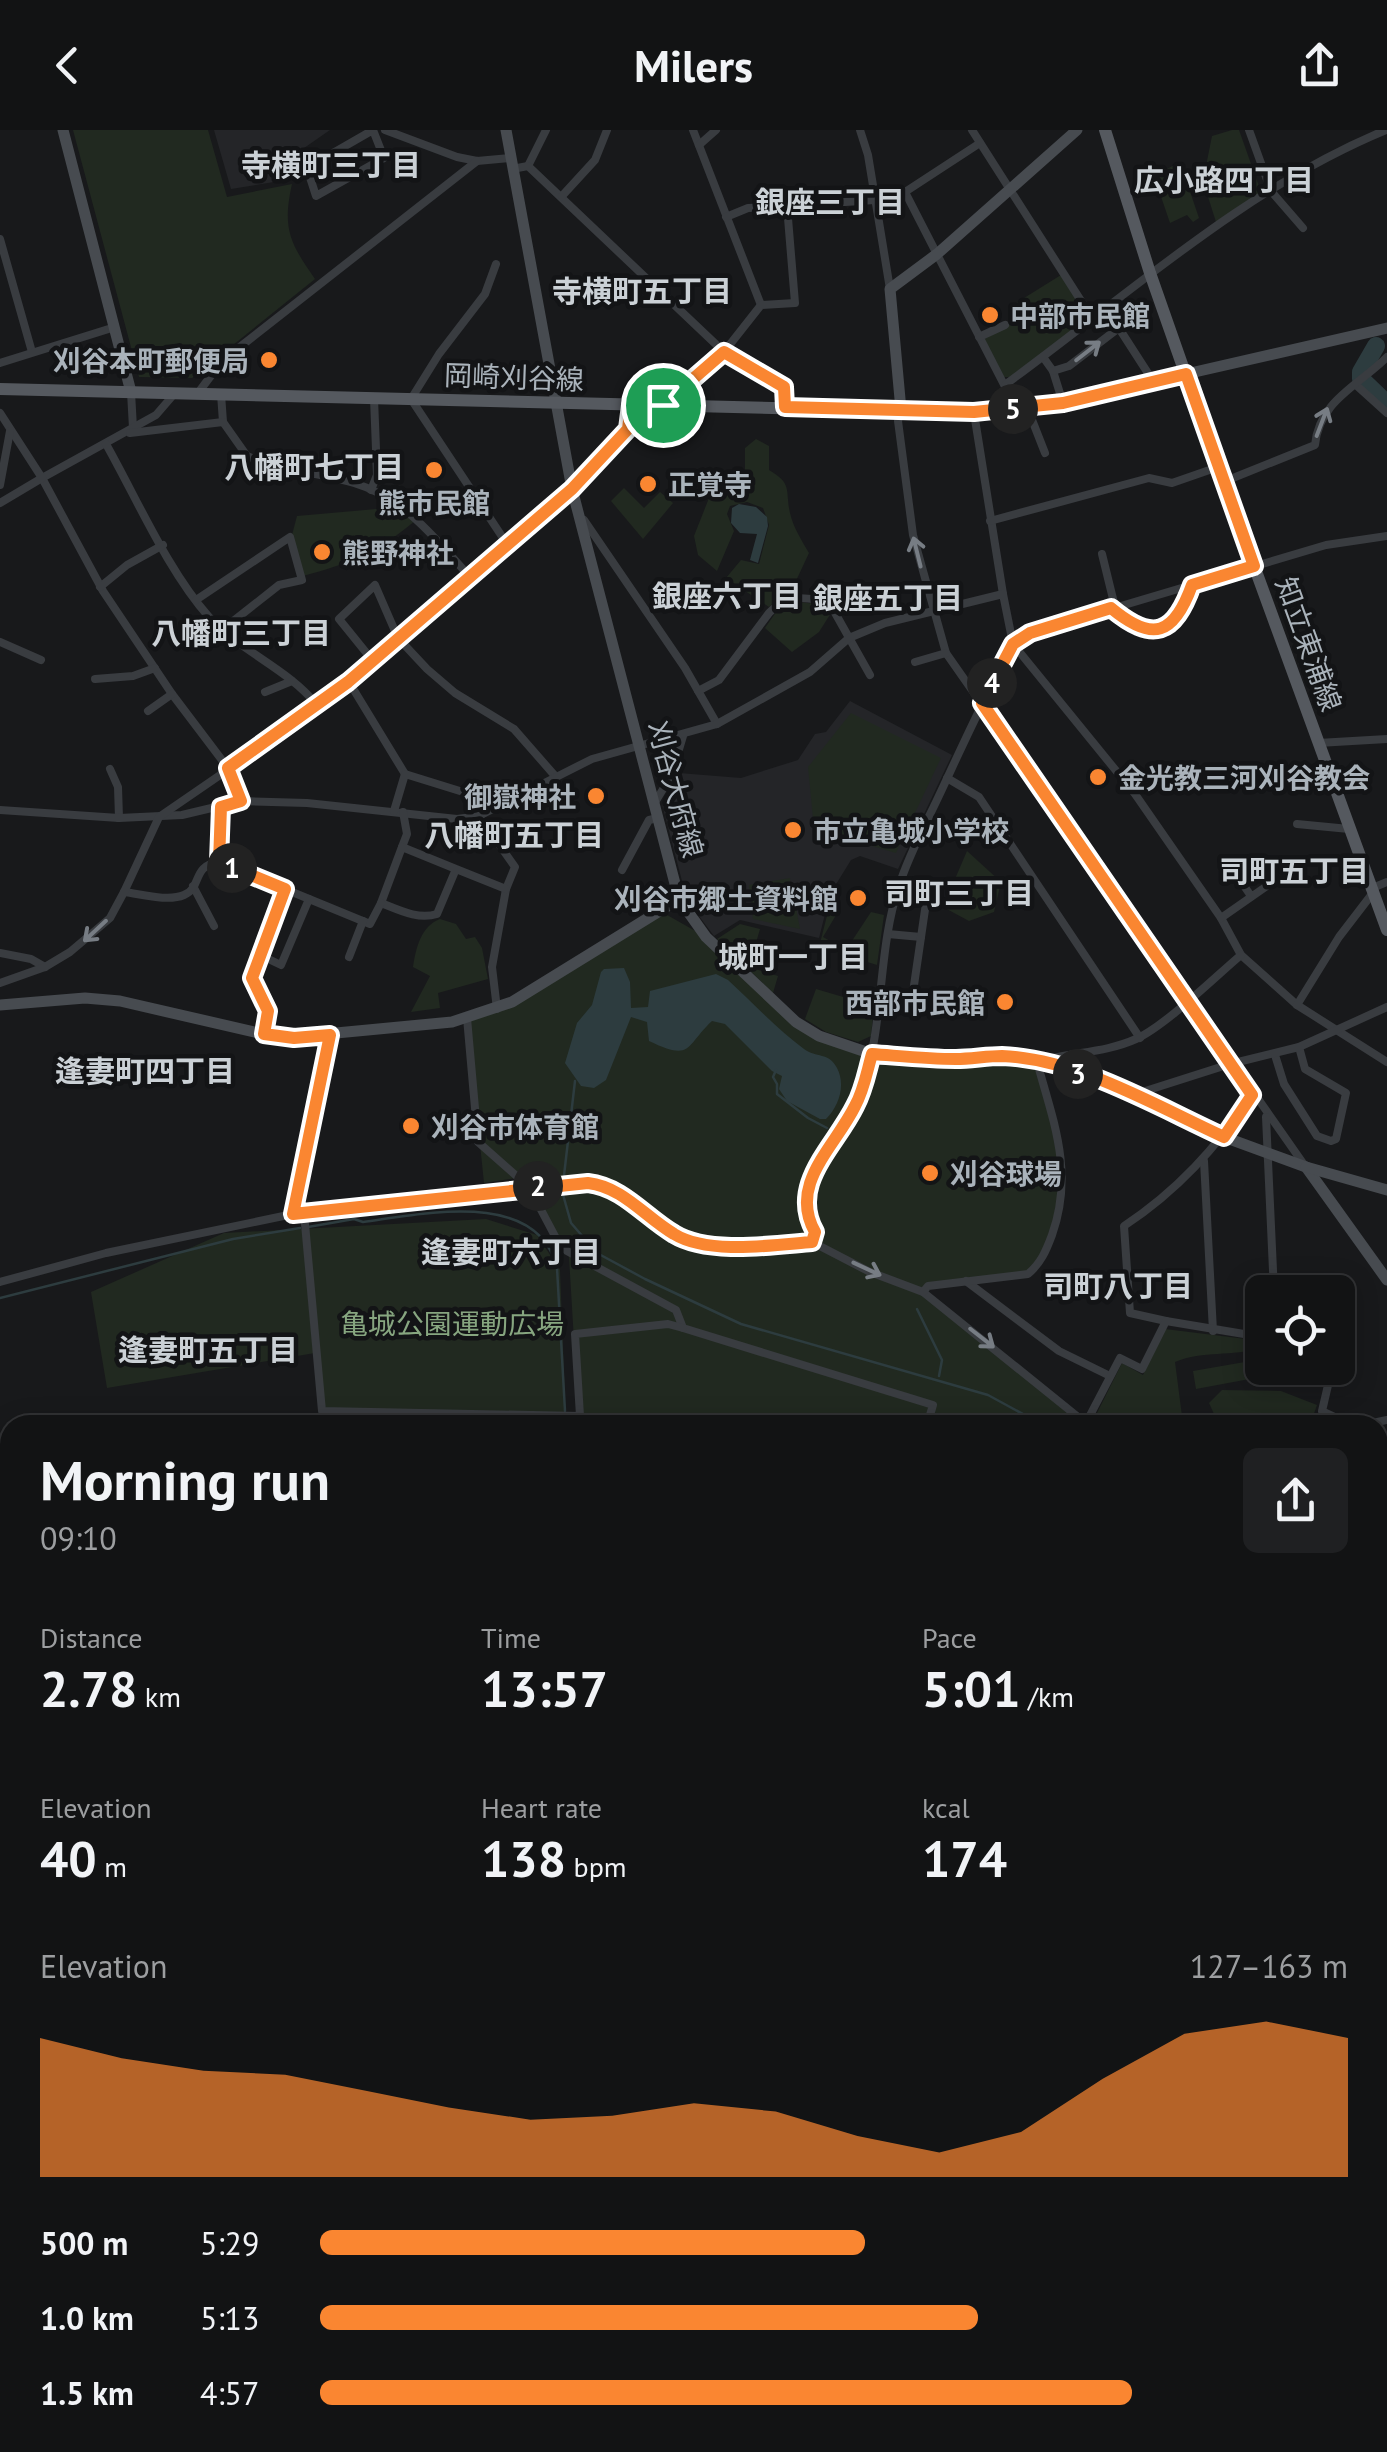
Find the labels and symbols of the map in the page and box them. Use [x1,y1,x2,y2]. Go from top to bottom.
district label: 寺横町三丁目 [241,145,421,184]
district label: 広小路四丁目 [1134,160,1314,199]
district label: 銀座三丁目 [755,182,905,221]
district label: 寺横町五丁目 [552,271,732,310]
place label: 中部市民館 [1010,297,1150,334]
marker: 中部市民館 [979,304,1001,326]
one-way arrow [1074,341,1100,363]
place label: 刈谷本町郵便局 [53,342,249,379]
marker: 刈谷本町郵便局 [258,349,280,371]
street label: 岡崎刈谷線 [443,356,585,398]
pin [621,363,706,448]
pin: 5 [988,384,1038,434]
one-way arrow [1314,407,1332,438]
district label: 八幡町七丁目 [224,447,404,486]
marker: 熊市民館 [423,459,445,481]
place label: 正覚寺 [668,466,752,503]
marker: 正覚寺 [637,473,659,495]
place label: 熊市民館 [378,484,490,521]
place label: 熊野神社 [342,534,454,571]
one-way arrow [907,537,926,568]
marker: 熊野神社 [311,541,333,563]
street label: 知立東浦線 [1268,572,1350,716]
district label: 銀座六丁目 [652,576,802,615]
district label: 銀座五丁目 [813,578,963,617]
district label: 八幡町三丁目 [151,613,331,652]
pin: 4 [967,658,1017,708]
street label: 刈谷大府線 [640,717,712,861]
place label: 金光教三河刈谷教会 [1118,759,1370,796]
marker: 金光教三河刈谷教会 [1087,766,1109,788]
place label: 御嶽神社 [464,778,576,815]
marker: 御嶽神社 [585,785,607,807]
place label: 市立亀城小学校 [813,812,1009,849]
district label: 八幡町五丁目 [424,815,604,854]
marker: 市立亀城小学校 [782,819,804,841]
pin: 1 [207,843,257,893]
district label: 司町五丁目 [1219,851,1369,890]
district label: 司町三丁目 [884,873,1034,912]
place label: 刈谷市郷土資料館 [614,880,838,917]
marker: 刈谷市郷土資料館 [847,887,869,909]
one-way arrow [83,919,108,942]
district label: 城町一丁目 [718,937,868,976]
place label: 西部市民館 [845,984,985,1021]
marker: 西部市民館 [994,991,1016,1013]
pin: 3 [1053,1049,1103,1099]
district label: 逢妻町四丁目 [55,1051,235,1090]
place label: 刈谷市体育館 [431,1108,599,1145]
marker: 刈谷市体育館 [400,1115,422,1137]
place label: 刈谷球場 [950,1155,1062,1192]
pin: 2 [513,1161,563,1211]
marker: 刈谷球場 [919,1162,941,1184]
district label: 逢妻町六丁目 [421,1232,601,1271]
one-way arrow [851,1261,881,1280]
district label: 司町八丁目 [1043,1266,1193,1305]
park label: 亀城公園運動広場 [340,1305,564,1342]
one-way arrow [968,1327,995,1348]
district label: 逢妻町五丁目 [118,1330,298,1369]

